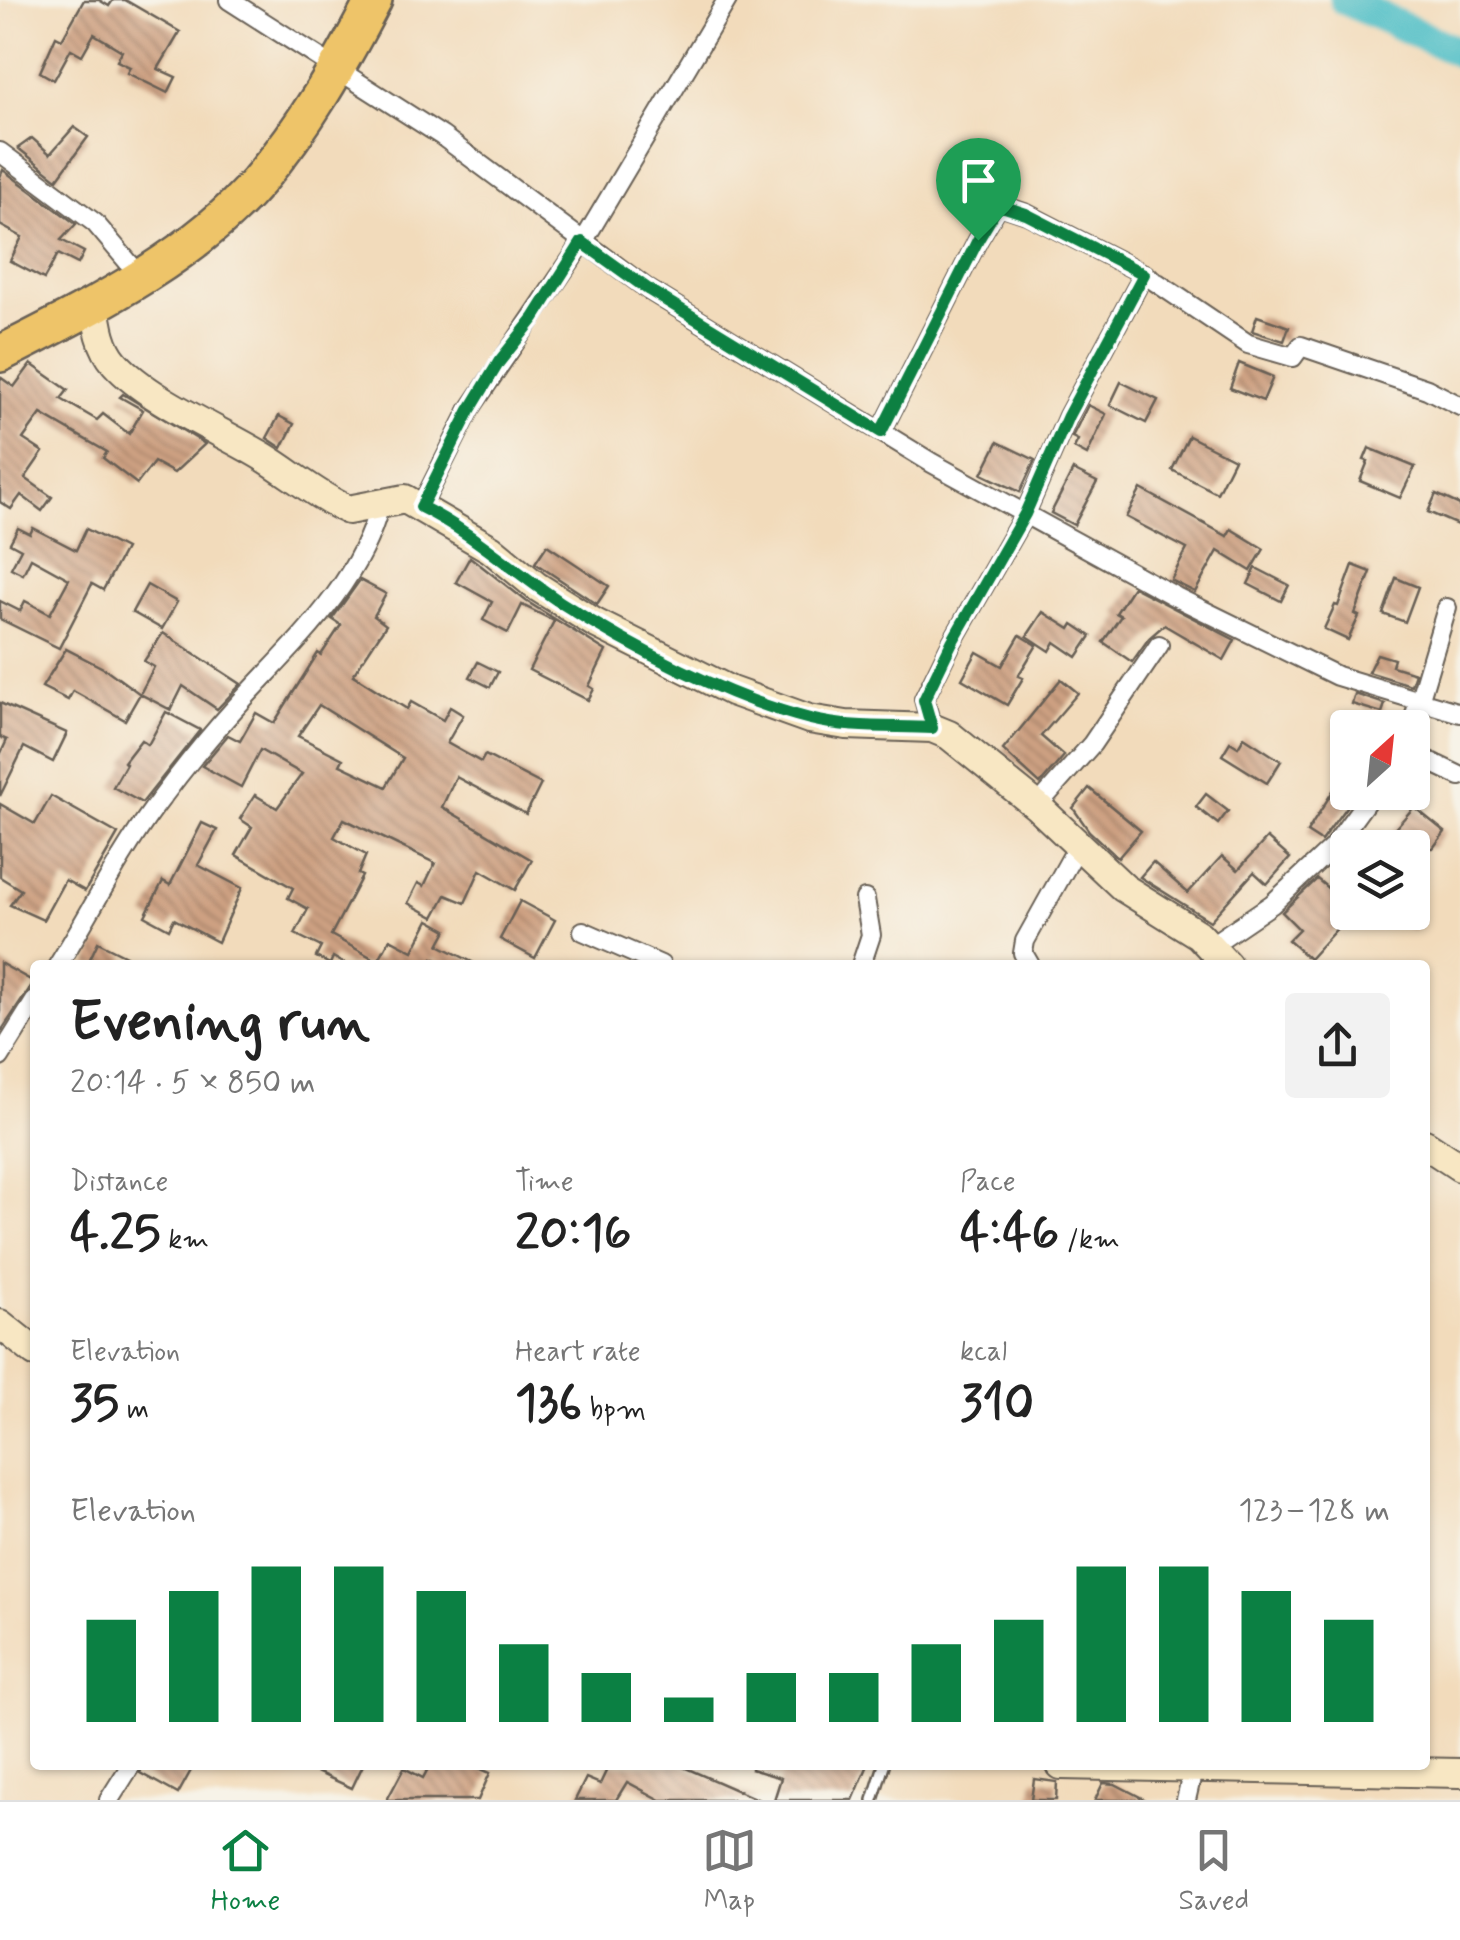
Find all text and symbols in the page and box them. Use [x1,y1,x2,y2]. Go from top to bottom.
pin [936,138,1021,241]
icon: arrive [951,153,1006,208]
north arrow [1330,710,1430,810]
map controls [1330,710,1430,930]
button: layers [1330,830,1430,930]
text: Evening run [70,988,370,1060]
button: share [1285,993,1390,1098]
text: 20:14 · 5 × 850 m [70,1062,315,1104]
text: Distance [70,1164,168,1201]
text: Time [515,1164,574,1201]
text: Pace [960,1164,1016,1201]
text: 4.25 [70,1201,161,1267]
text: 20:16 [515,1201,631,1267]
text: 4:46 [960,1201,1059,1267]
text: km [161,1222,209,1259]
text: /km [1059,1222,1120,1259]
text: Elevation [70,1334,180,1371]
text: Heart rate [515,1334,641,1371]
text: kcal [960,1334,1007,1371]
text: 35 [70,1371,119,1437]
text: 136 [515,1371,582,1437]
text: 310 [960,1371,1034,1437]
text: m [119,1392,149,1429]
text: bpm [582,1392,646,1429]
text: Elevation [70,1490,196,1532]
text: 123–128 m [1239,1490,1390,1532]
tab: Home [211,1823,280,1920]
tab: Map [702,1823,757,1920]
tab: Saved [1178,1823,1249,1920]

